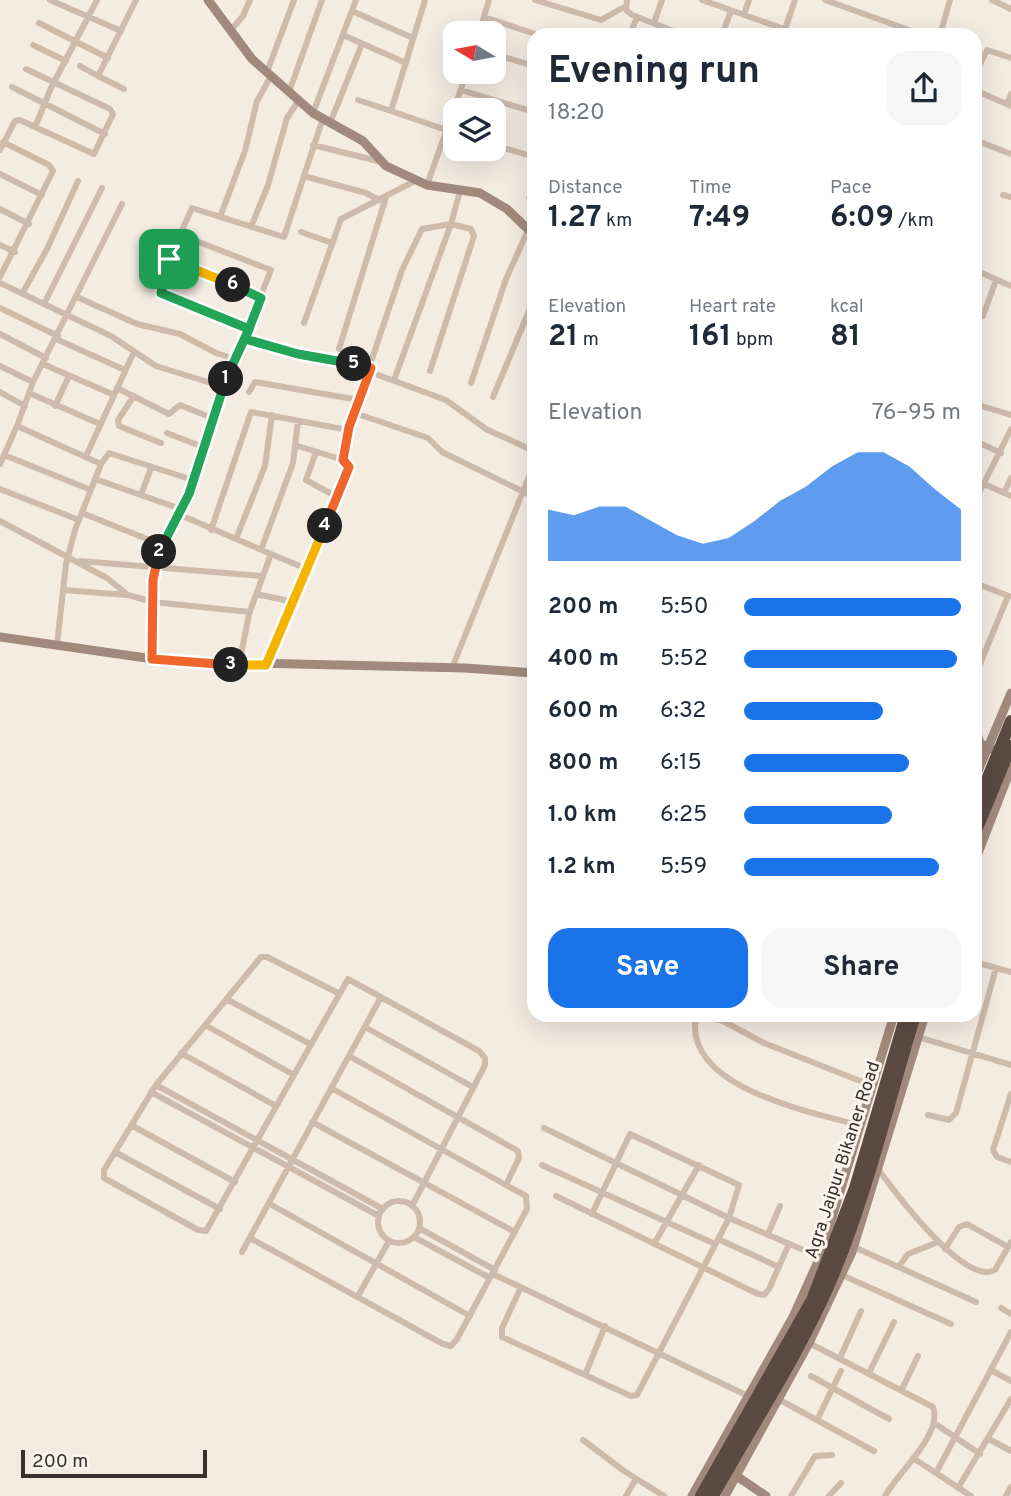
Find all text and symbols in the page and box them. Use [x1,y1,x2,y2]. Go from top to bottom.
north arrow [443,21,506,84]
map controls [443,21,506,161]
text: Evening run [548,48,760,97]
button: share [887,51,961,125]
button: layers [443,98,506,161]
text: 18:20 [548,99,605,128]
text: Distance [548,176,623,200]
text: Time [689,176,732,200]
text: Pace [830,176,872,200]
text: 1.27 [548,200,602,237]
text: 7:49 [689,200,750,237]
text: 6:09 [830,200,894,237]
text: km [602,209,632,233]
text: /km [894,209,934,233]
pin [139,229,199,289]
icon: arrive [150,240,188,278]
pin: 6 [216,268,250,302]
text: 6 [227,272,238,296]
text: Elevation [548,295,626,319]
text: Heart rate [689,295,776,319]
text: kcal [830,295,864,319]
text: 21 [548,319,578,356]
text: 161 [689,319,731,356]
text: 81 [830,319,861,356]
text: m [578,328,599,352]
text: bpm [731,328,773,352]
pin: 5 [336,346,372,382]
text: 5 [348,351,359,375]
pin: 1 [208,362,244,396]
text: 1 [222,366,229,390]
text: Elevation [548,399,643,428]
text: 76–95 m [872,399,961,428]
pin: 4 [308,508,342,544]
text: 4 [318,513,331,537]
pin: 2 [142,534,176,570]
text: 2 [153,539,164,563]
text: 200 m [548,593,618,622]
text: 5:50 [660,593,708,622]
text: 400 m [548,645,619,674]
text: 5:52 [660,645,708,674]
pin: 3 [214,648,248,682]
text: 3 [225,652,236,676]
text: 600 m [548,697,618,726]
text: 6:32 [660,697,706,726]
text: 800 m [548,749,618,778]
text: 6:15 [660,749,702,778]
text: 1.0 km [548,801,617,830]
text: 6:25 [660,801,707,830]
text: 1.2 km [548,853,616,882]
text: 5:59 [660,853,707,882]
button: Save [548,928,748,1008]
button: Share [762,928,961,1008]
street label: Agra Jaipur Bikaner Road [801,1059,886,1262]
scale bar [21,1447,206,1479]
text: 200 m [32,1450,88,1474]

